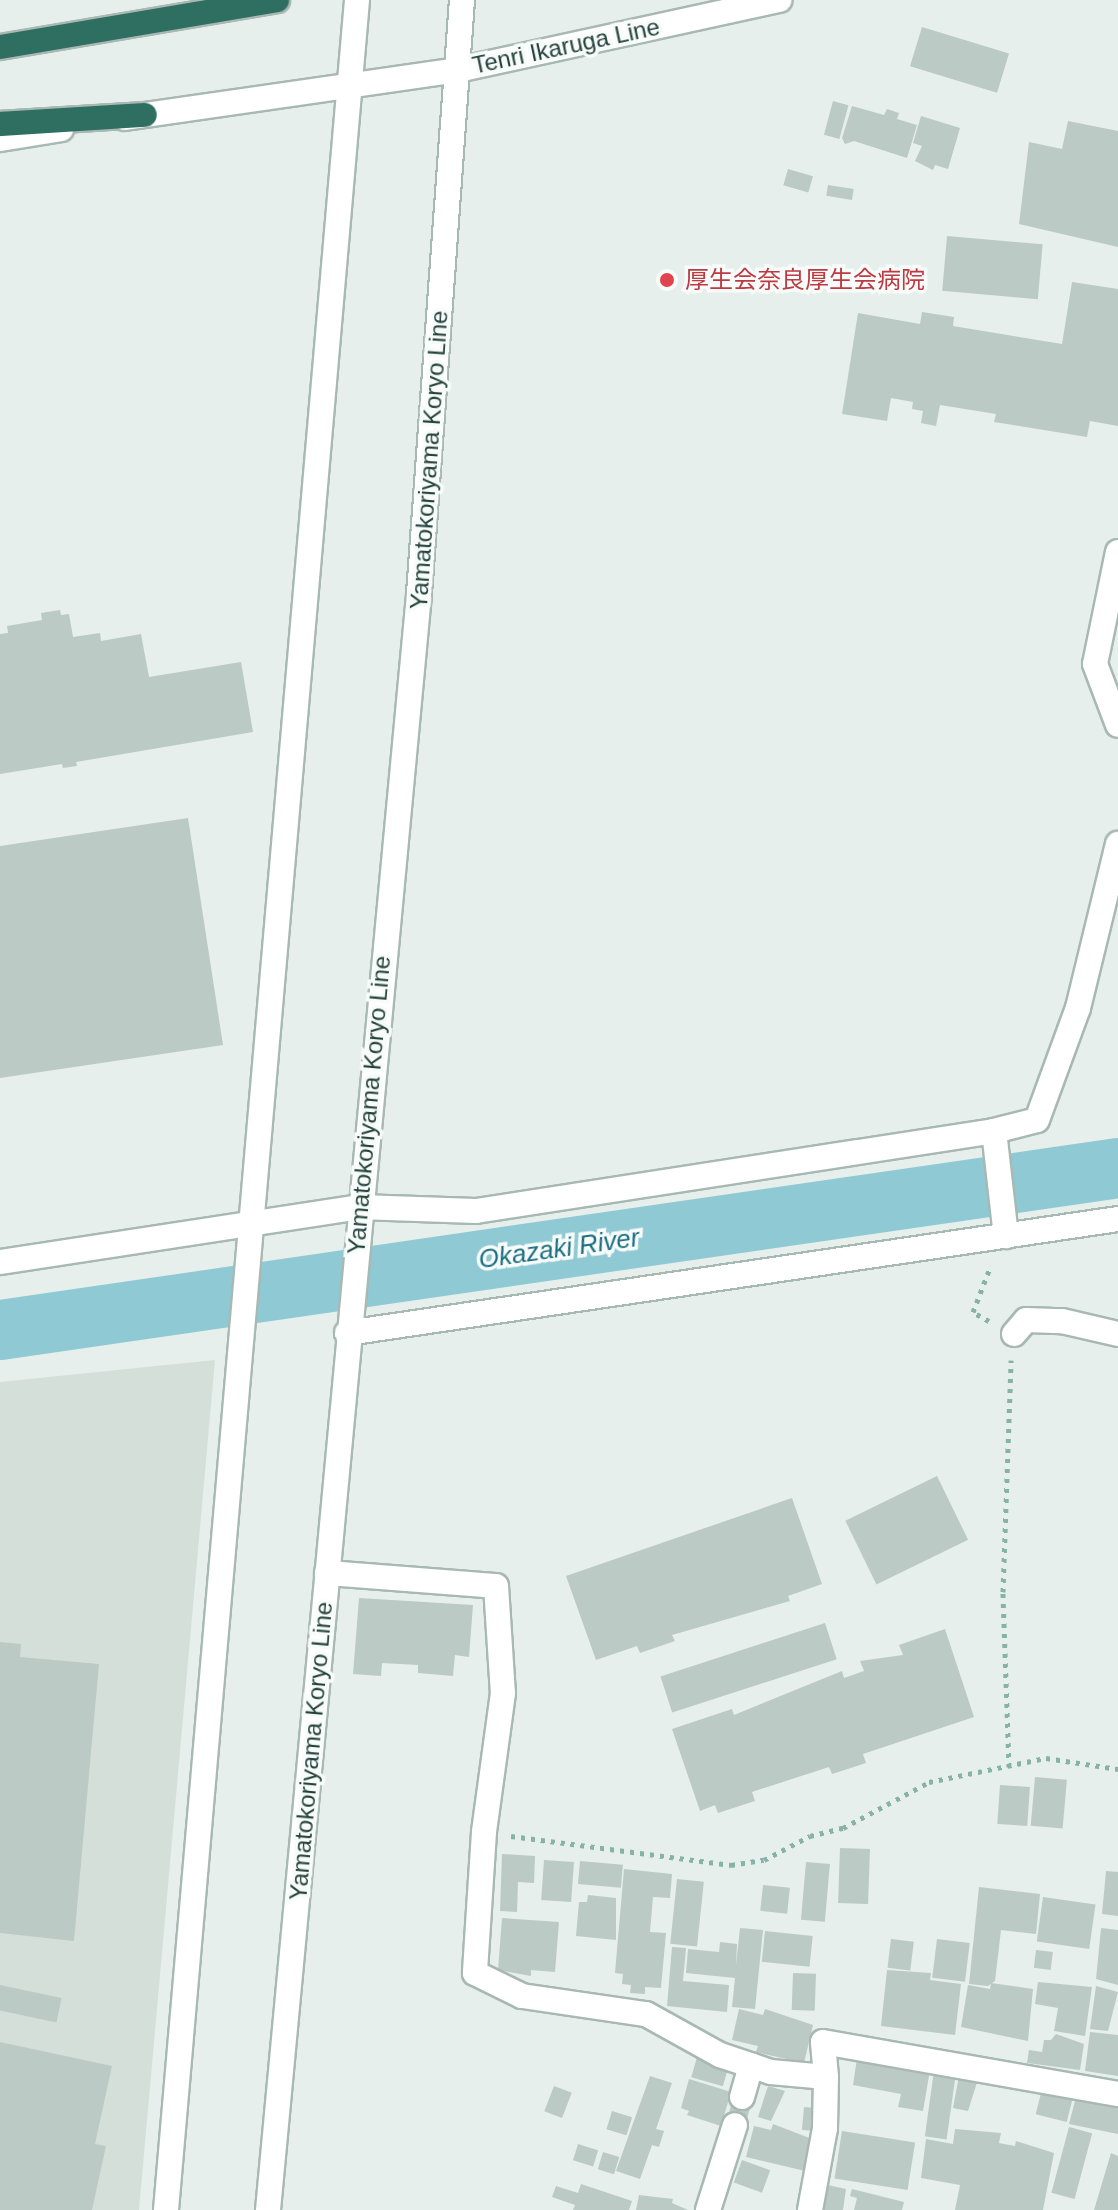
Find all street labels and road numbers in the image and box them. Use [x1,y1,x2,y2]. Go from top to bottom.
street label: Tenri Ikaruga Line [470,12,662,80]
street label: Yamatokoriyama Koryo Line [404,310,454,610]
street label: Yamatokoriyama Koryo Line [342,954,396,1256]
street label: Yamatokoriyama Koryo Line [284,1600,338,1902]

